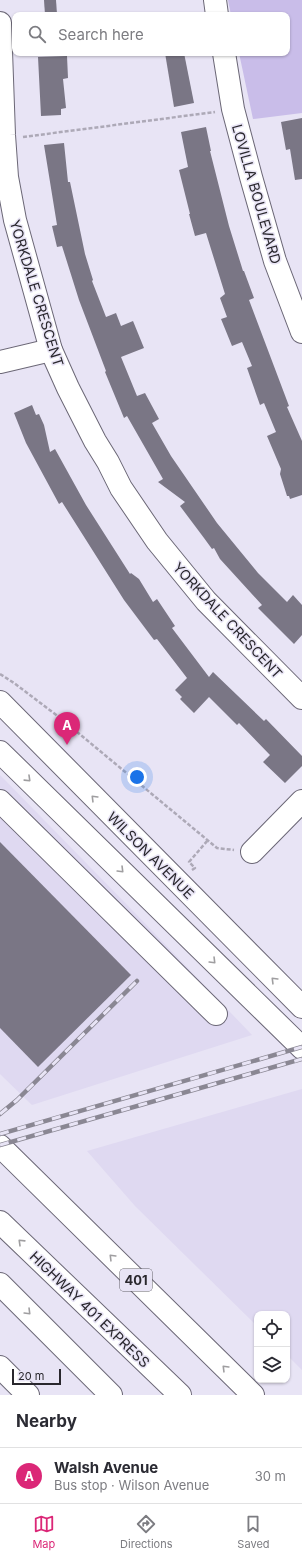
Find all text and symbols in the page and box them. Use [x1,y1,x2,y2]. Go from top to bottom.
search box [12,12,290,56]
icon: search [26,23,48,45]
text: Search here [58,25,144,44]
street label: LOVILLA BOULEVARD [229,122,285,266]
street label: YORKDALE CRESCENT [7,218,67,368]
street label: YORKDALE CRESCENT [170,558,286,682]
pin: A [54,712,80,745]
your location [127,767,147,787]
one-way arrow [23,774,31,782]
one-way arrow [91,795,99,803]
street label: WILSON AVENUE [104,808,198,902]
one-way arrow [116,865,124,873]
one-way arrow [208,956,216,964]
one-way arrow [272,977,279,985]
one-way arrow [18,1239,26,1247]
street label: HIGHWAY 401 EXPRESS [27,1247,153,1371]
one-way arrow [109,1254,117,1262]
road number: 401 [120,1269,152,1291]
one-way arrow [23,1307,31,1315]
map controls [254,1311,290,1383]
button: locate [254,1311,290,1347]
button: layers [254,1347,290,1383]
one-way arrow [222,1365,230,1373]
scale bar [12,1367,61,1386]
text: 20 m [18,1369,44,1383]
text: Nearby [16,1411,77,1431]
text: Walsh Avenue [54,1458,158,1477]
text: A [24,1468,34,1484]
text: 30 m [255,1468,286,1484]
text: Bus stop · Wilson Avenue [54,1477,209,1493]
tab: Map [32,1513,55,1551]
tab: Directions [120,1513,173,1551]
tab: Saved [237,1513,270,1551]

